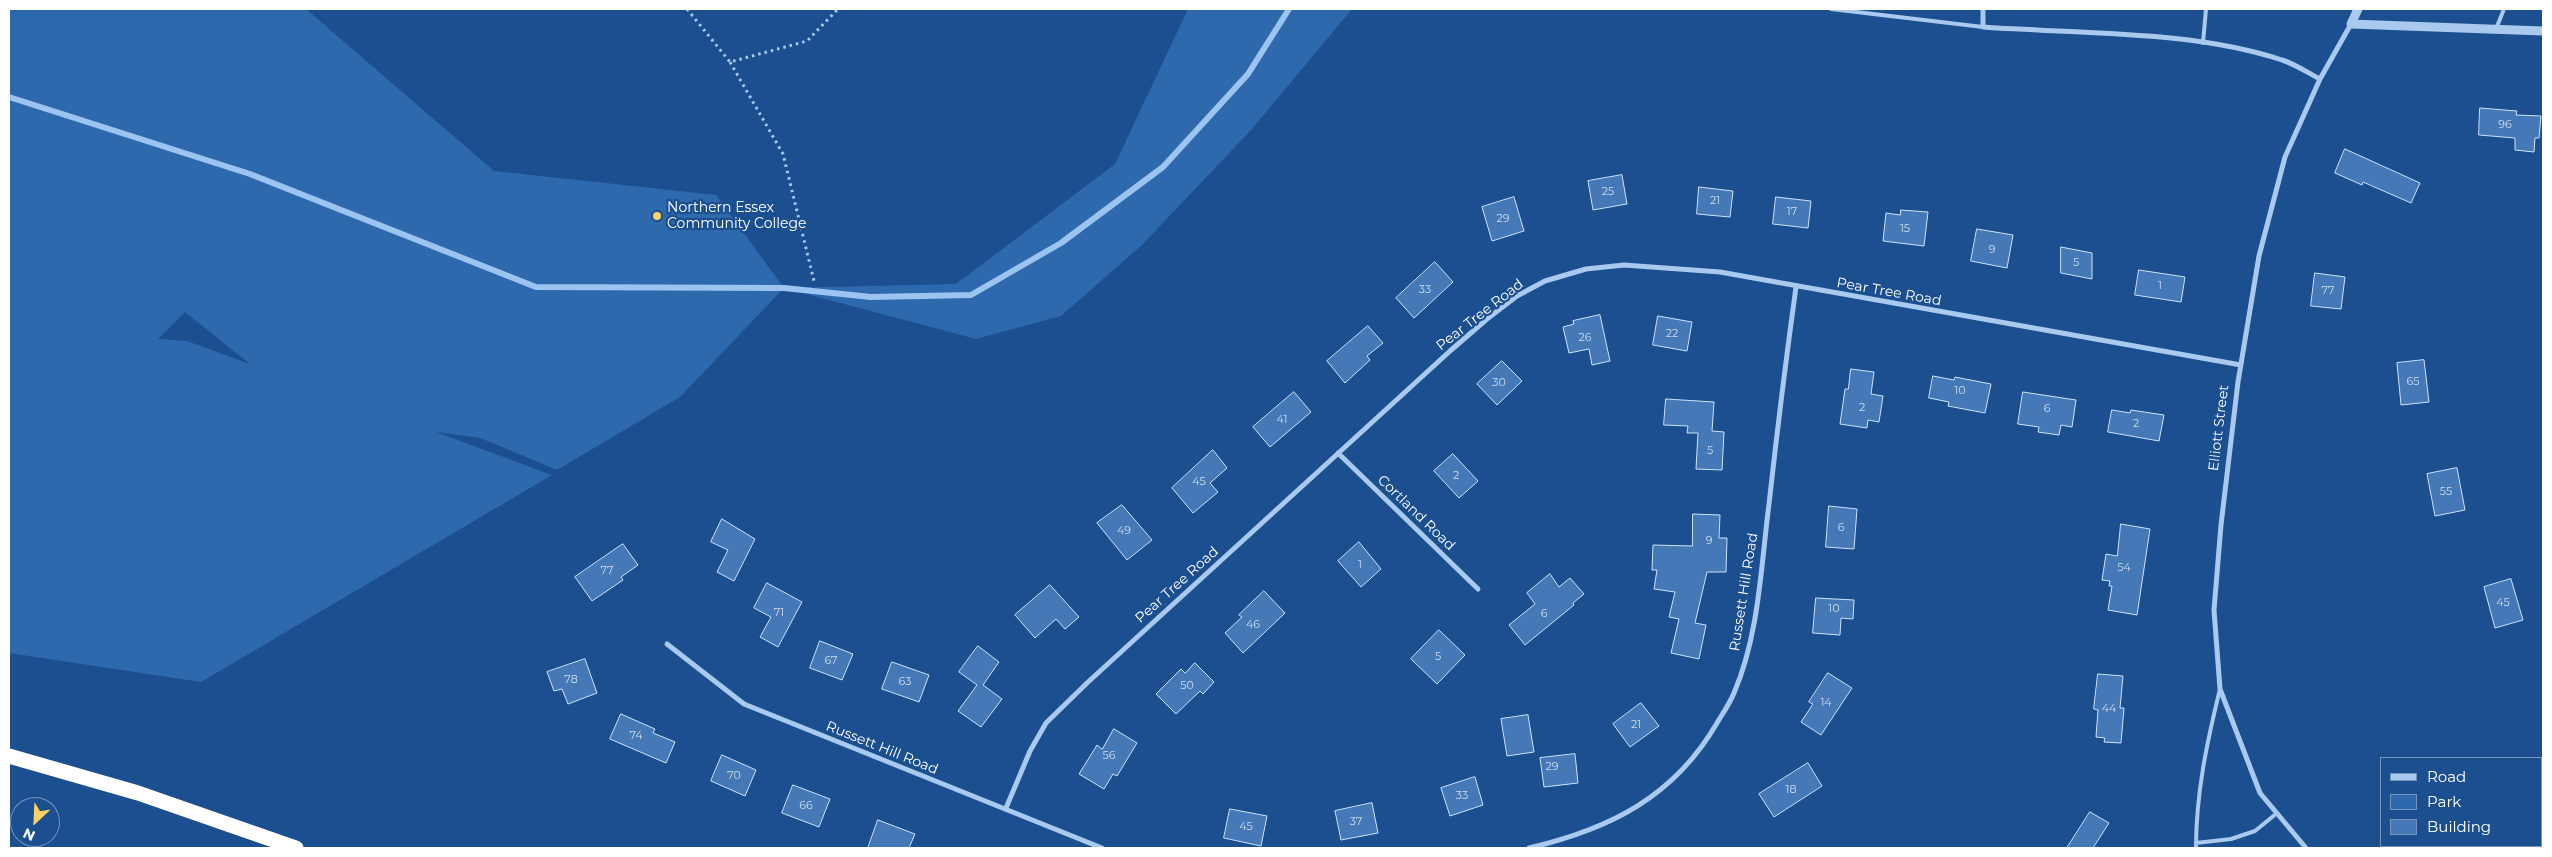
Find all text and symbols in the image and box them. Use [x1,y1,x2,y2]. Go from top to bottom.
house number: 96 [2498,118,2512,132]
house number: 25 [1602,185,1614,199]
house number: 21 [1710,194,1720,208]
place label: Northern Essex Community College [667,200,806,232]
house number: 17 [1787,205,1797,219]
marker: Northern Essex Community College [651,210,663,222]
house number: 29 [1497,212,1509,226]
house number: 15 [1900,222,1910,236]
house number: 9 [1989,243,1995,257]
house number: 5 [2073,256,2079,270]
street label: Pear Tree Road [1835,275,1943,309]
street label: Pear Tree Road [1433,276,1527,354]
house number: 1 [2158,279,2162,293]
house number: 33 [1419,283,1431,297]
house number: 77 [2322,284,2334,298]
house number: 22 [1666,327,1678,341]
house number: 26 [1579,331,1591,345]
house number: 65 [2407,375,2419,389]
house number: 30 [1492,376,1506,390]
house number: 10 [1954,384,1966,398]
street label: Elliott Street [2205,384,2233,472]
house number: 2 [1859,401,1865,415]
house number: 6 [2044,402,2050,416]
house number: 41 [1277,413,1287,427]
house number: 2 [2133,417,2139,431]
house number: 5 [1707,444,1713,458]
house number: 2 [1453,469,1459,483]
street label: Cortland Road [1374,472,1458,554]
house number: 45 [1192,475,1206,489]
house number: 55 [2440,485,2452,499]
house number: 6 [1838,521,1844,535]
house number: 49 [1117,524,1131,538]
street label: Russett Hill Road [1726,532,1762,652]
house number: 9 [1706,534,1712,548]
street label: Pear Tree Road [1132,543,1222,627]
house number: 1 [1358,558,1362,572]
house number: 54 [2117,561,2131,575]
house number: 77 [601,564,613,578]
house number: 45 [2496,596,2510,610]
house number: 10 [1828,602,1840,616]
house number: 71 [774,606,784,620]
house number: 6 [1541,607,1547,621]
house number: 46 [1246,618,1260,632]
house number: 5 [1435,650,1441,664]
house number: 67 [824,654,838,668]
house number: 78 [564,673,578,687]
house number: 63 [899,675,911,689]
house number: 50 [1180,679,1194,693]
house number: 14 [1820,696,1832,710]
house number: 44 [2102,702,2116,716]
street label: Russett Hill Road [823,718,941,778]
house number: 21 [1631,718,1641,732]
house number: 74 [629,729,643,743]
house number: 56 [1103,749,1115,763]
legend [2380,757,2542,847]
house number: 29 [1546,760,1558,774]
text: Road [2427,767,2466,786]
house number: 70 [727,769,741,783]
house number: 18 [1786,783,1796,797]
house number: 33 [1456,789,1468,803]
text: Park [2427,792,2461,811]
north arrow [10,797,60,847]
house number: 66 [799,799,813,813]
house number: 37 [1350,815,1362,829]
text: Building [2427,817,2491,836]
house number: 45 [1239,820,1253,834]
text: N [20,824,38,845]

